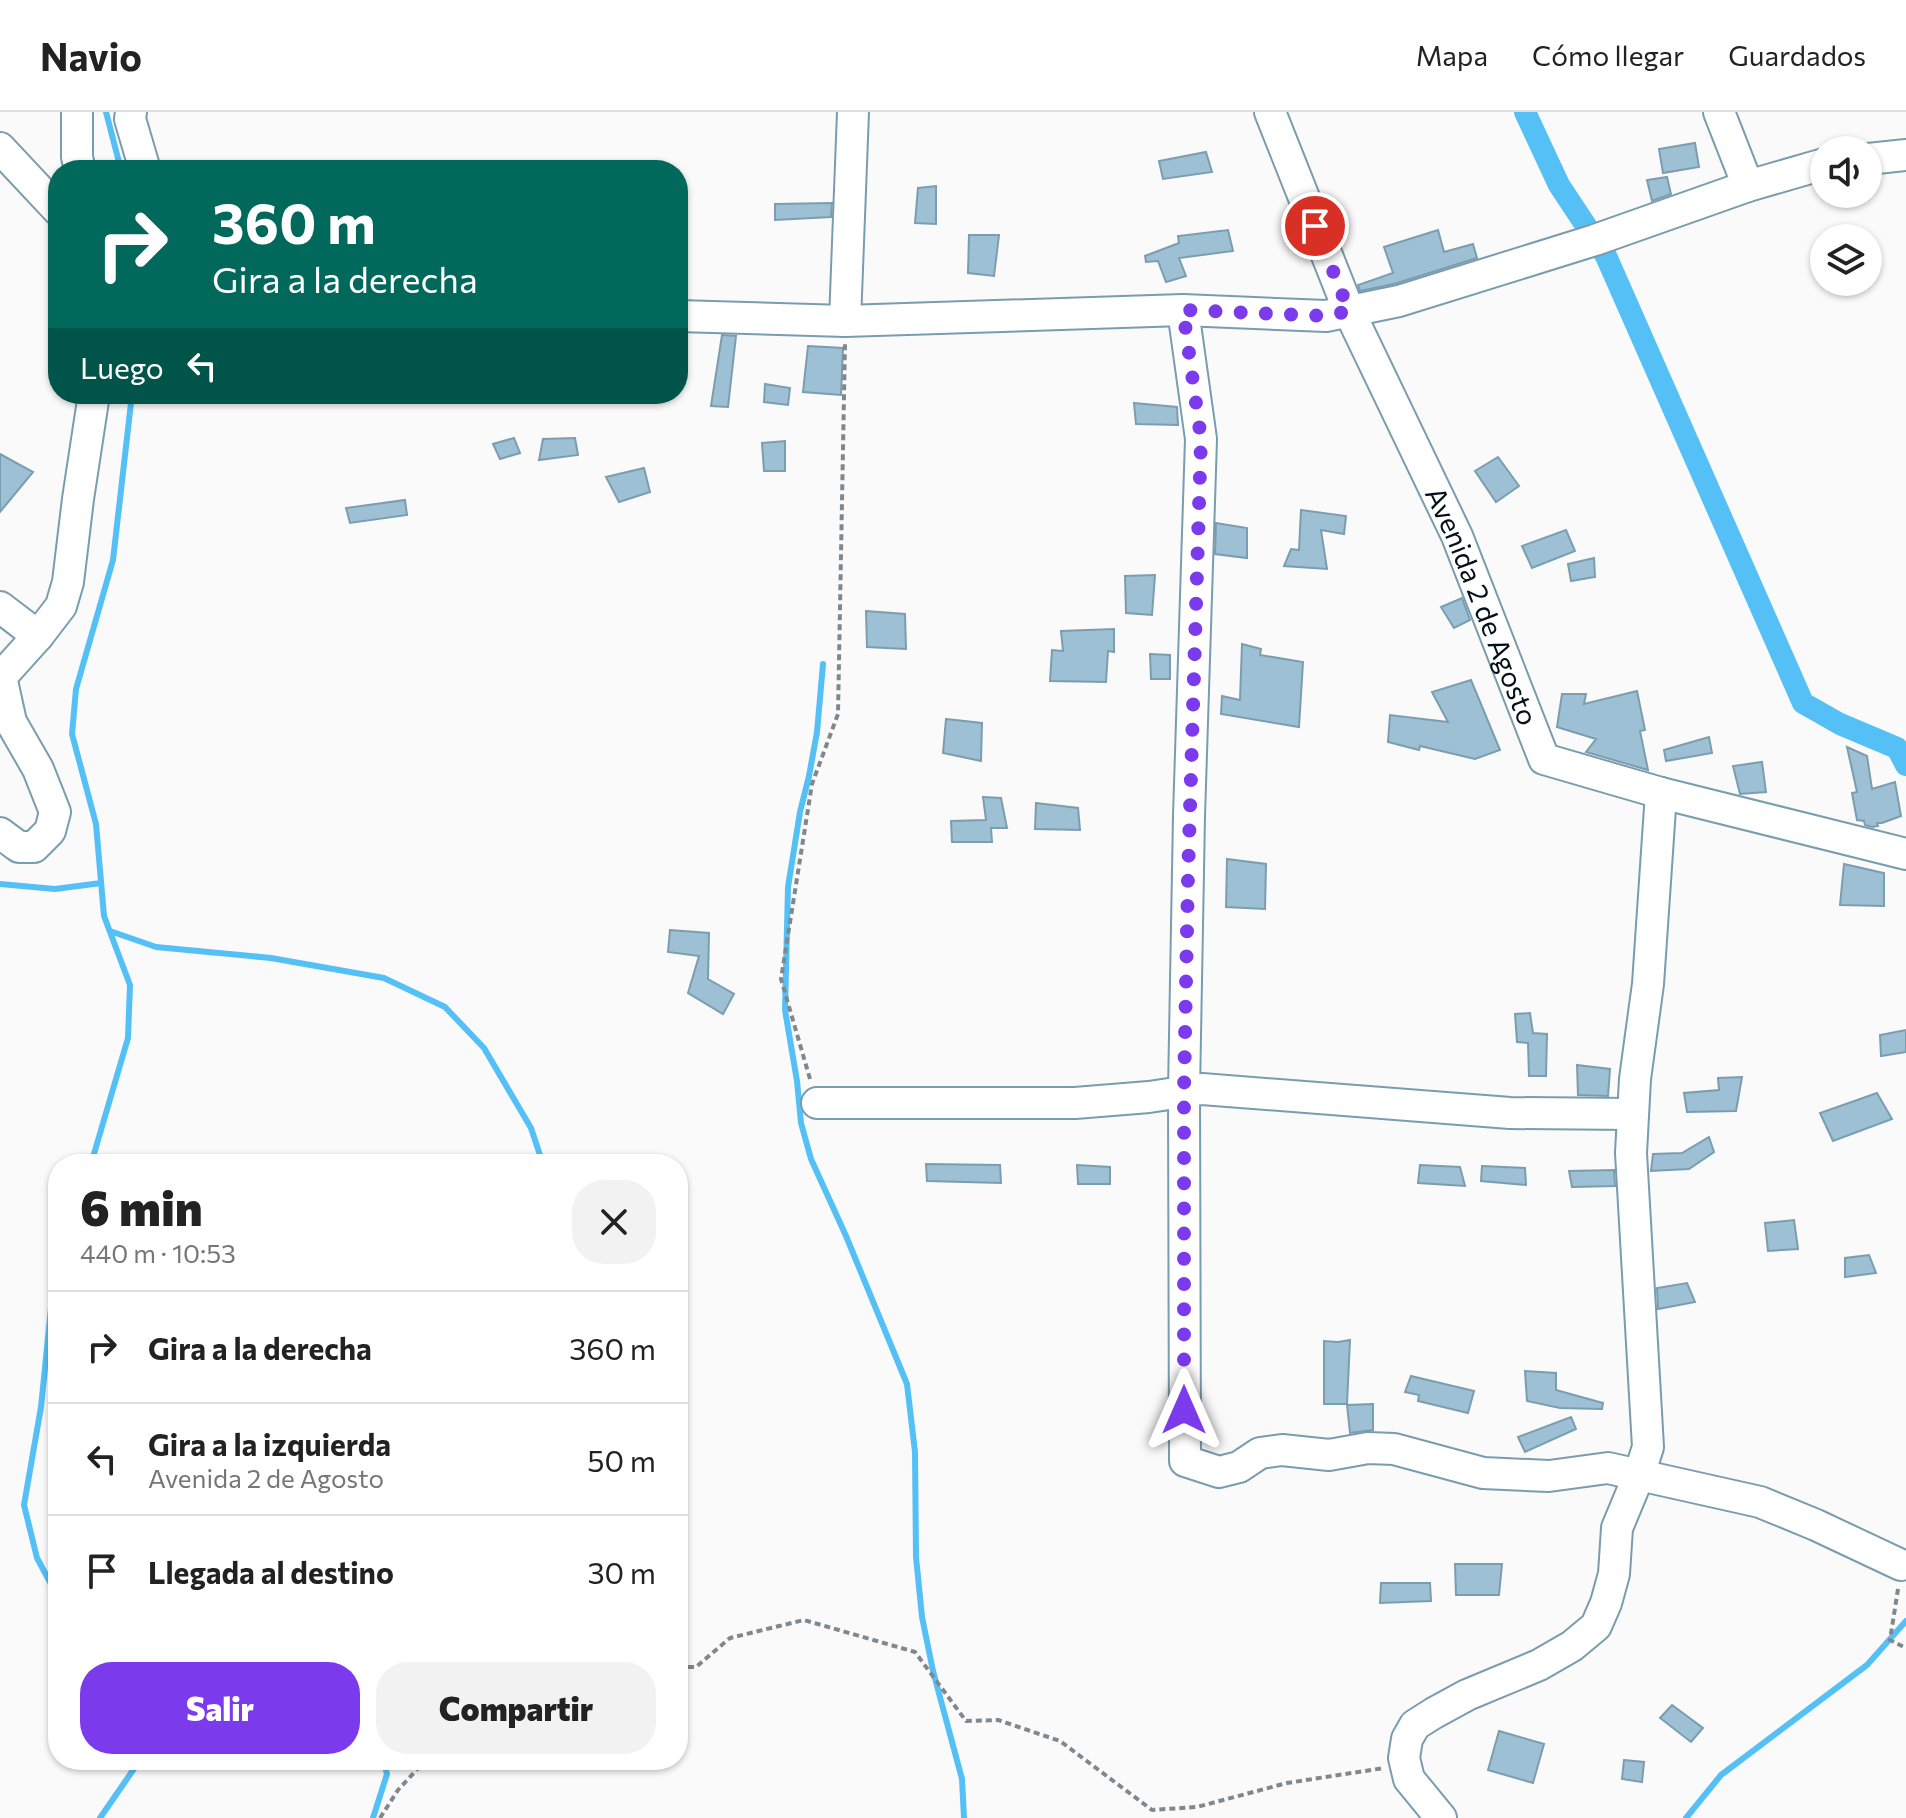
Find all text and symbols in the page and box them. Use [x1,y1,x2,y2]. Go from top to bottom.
text: Navio [40,32,142,79]
text: Mapa [1416,38,1488,72]
text: Cómo llegar [1532,38,1684,72]
text: Guardados [1728,38,1866,72]
map controls [1810,136,1882,296]
button: sound [1810,136,1882,208]
text: 360 m [212,187,376,256]
icon: right [80,192,184,296]
pin [1281,192,1349,260]
icon: arrive [1293,204,1337,248]
button: layers [1810,224,1882,296]
text: Gira a la derecha [212,256,478,300]
icon: left [180,344,224,388]
text: Luego [80,348,164,385]
street label: Avenida 2 de Agosto [1419,481,1546,730]
text: 6 min [80,1177,203,1236]
button: close [572,1180,656,1264]
text: 440 m · 10:53 [80,1237,236,1268]
icon: right [80,1325,124,1369]
text: Gira a la derecha [148,1329,372,1366]
text: 360 m [569,1329,656,1366]
position arrow [1142,1368,1226,1452]
text: Gira a la izquierda [148,1425,391,1462]
icon: left [80,1437,124,1481]
text: 50 m [587,1441,656,1478]
text: Avenida 2 de Agosto [148,1462,384,1493]
icon: arrive [80,1549,124,1593]
text: Llegada al destino [148,1553,394,1590]
text: 30 m [587,1553,656,1590]
button: Salir [80,1662,360,1754]
button: Compartir [376,1662,656,1754]

